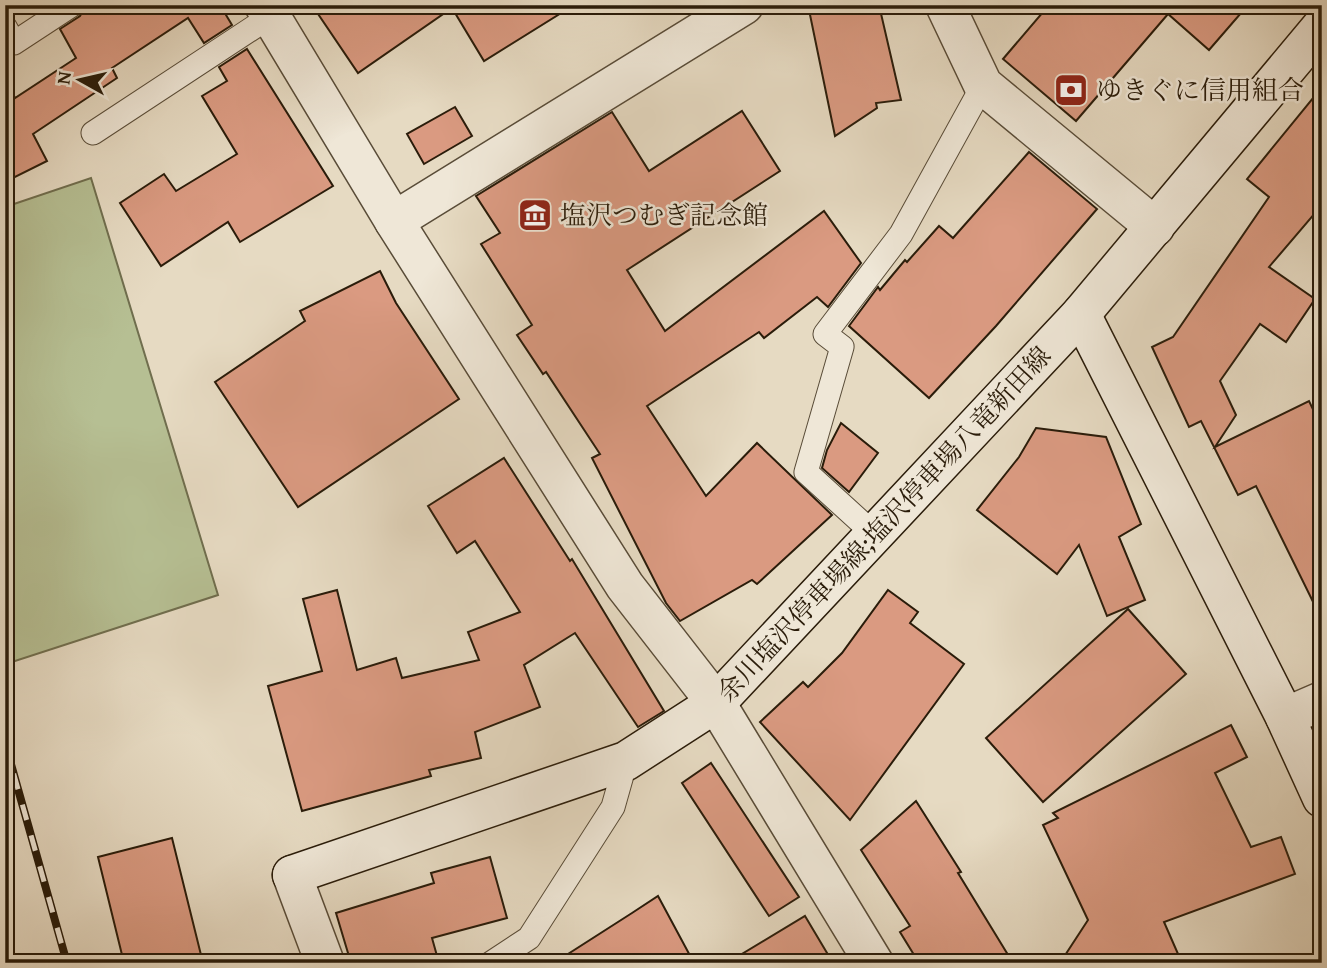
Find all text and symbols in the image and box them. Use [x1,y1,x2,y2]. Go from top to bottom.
north arrow [46,46,116,116]
text: N [48,69,78,86]
place label: ゆきぐに信用組合 [1096,70,1304,109]
bank icon: ゆきぐに信用組合 [1052,71,1090,109]
place label: 塩沢つむぎ記念館 [560,195,768,234]
museum icon: 塩沢つむぎ記念館 [516,196,554,234]
street label: 余川塩沢停車場線;塩沢停車場八竜新田線 [708,337,1060,710]

